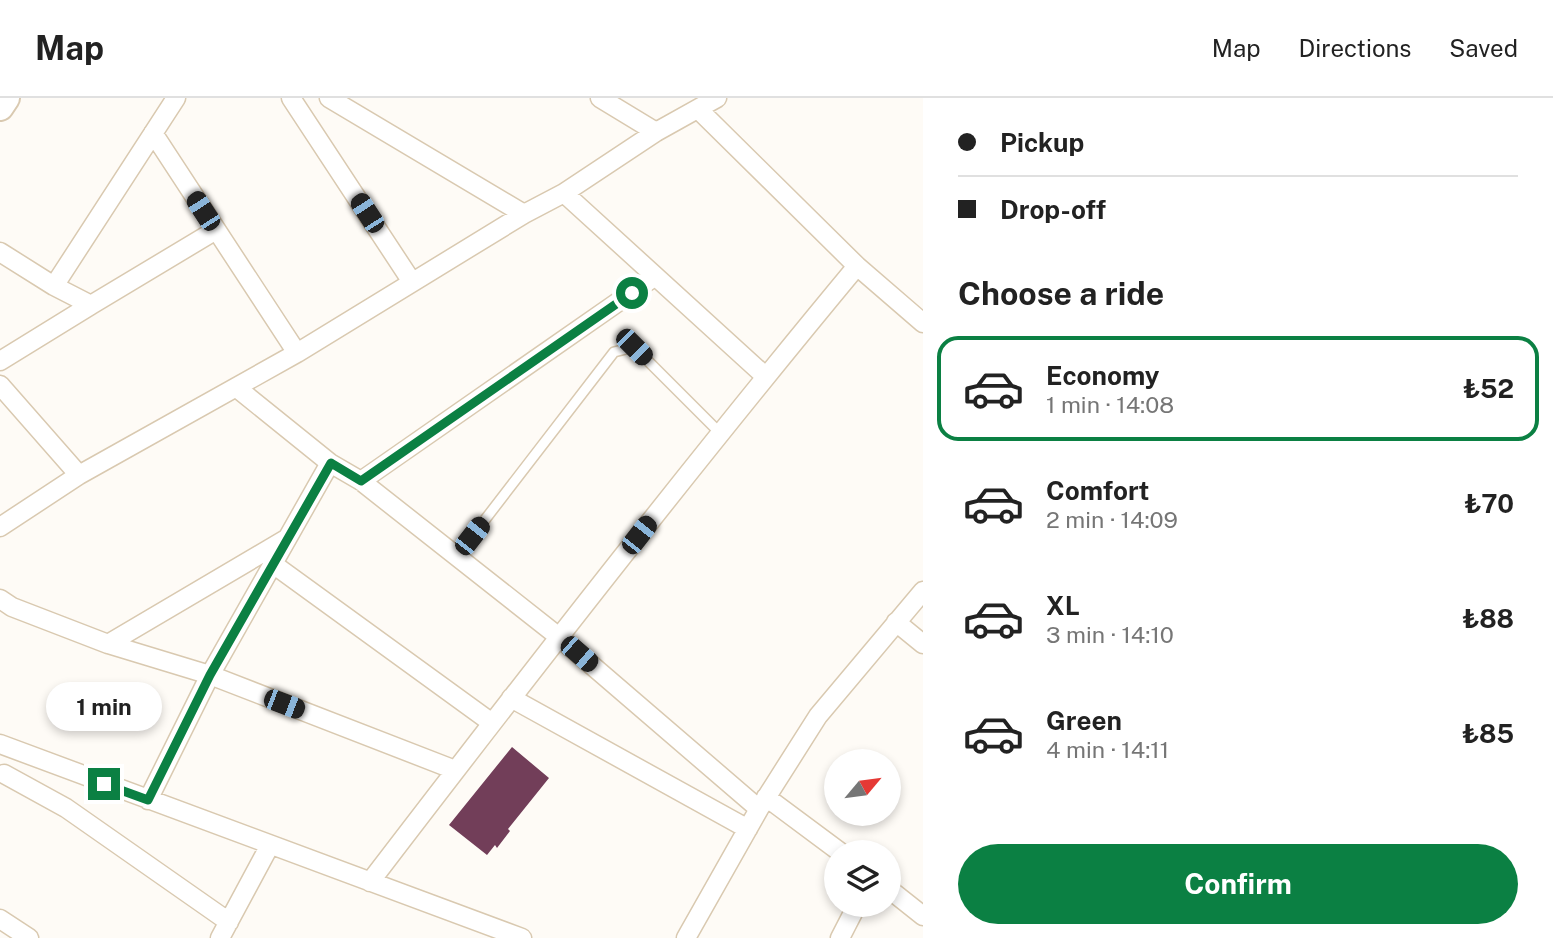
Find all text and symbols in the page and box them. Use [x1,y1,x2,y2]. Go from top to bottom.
text: Map [35,29,104,67]
text: Map [1212,34,1261,62]
text: Directions [1299,34,1411,62]
text: Saved [1449,34,1518,62]
text: Pickup [1000,127,1084,158]
car [183,188,224,234]
car [347,190,388,236]
text: Drop-off [1000,194,1106,225]
text: Choose a ride [958,275,1164,312]
route start [616,277,648,309]
car [612,325,657,369]
icon: car [962,357,1025,420]
text: Economy [1046,360,1159,391]
text: ₺52 [1463,373,1514,404]
text: 1 min · 14:08 [1046,391,1174,418]
icon: car [962,472,1025,535]
text: Comfort [1046,475,1149,506]
text: ₺70 [1464,488,1514,519]
text: 2 min · 14:09 [1046,506,1178,533]
car [618,512,661,558]
car [451,513,494,559]
icon: car [962,587,1025,650]
text: XL [1046,590,1080,621]
text: ₺88 [1462,603,1514,634]
text: 3 min · 14:10 [1046,621,1174,648]
car [557,632,602,676]
callout: 1 min [46,682,162,732]
car [261,687,308,721]
text: 1 min [76,693,132,720]
icon: car [962,702,1025,765]
text: Green [1046,705,1122,736]
text: ₺85 [1462,718,1514,749]
text: 4 min · 14:11 [1046,736,1169,763]
north arrow [824,749,901,826]
map controls [824,749,901,917]
route end [88,768,120,800]
button: layers [824,840,901,917]
button: Confirm [958,844,1518,924]

